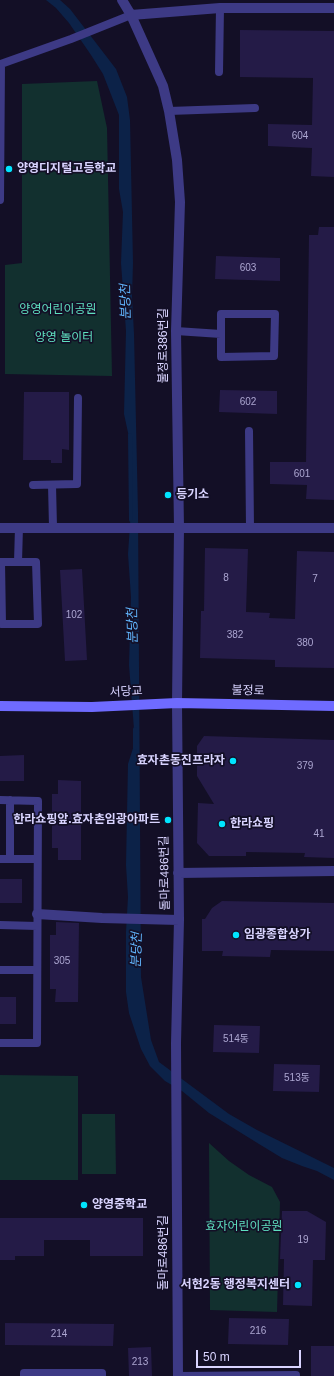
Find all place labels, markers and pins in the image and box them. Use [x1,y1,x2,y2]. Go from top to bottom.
place label: 양영디지털고등학교 [17,162,116,176]
marker: 양영디지털고등학교 [4,164,14,174]
place label: 등기소 [176,488,209,502]
marker: 등기소 [163,490,173,500]
place label: 효자촌동진프라자 [137,754,225,768]
marker: 효자촌동진프라자 [228,756,238,766]
place label: 한라쇼핑앞.효자촌임광아파트 [13,813,160,827]
marker: 한라쇼핑앞.효자촌임광아파트 [163,815,173,825]
place label: 한라쇼핑 [230,817,274,831]
marker: 한라쇼핑 [217,819,227,829]
place label: 임광종합상가 [244,928,310,942]
marker: 임광종합상가 [231,930,241,940]
place label: 양영중학교 [92,1198,147,1212]
marker: 양영중학교 [79,1200,89,1210]
place label: 서현2동 행정복지센터 [181,1278,290,1292]
marker: 서현2동 행정복지센터 [293,1280,303,1290]

